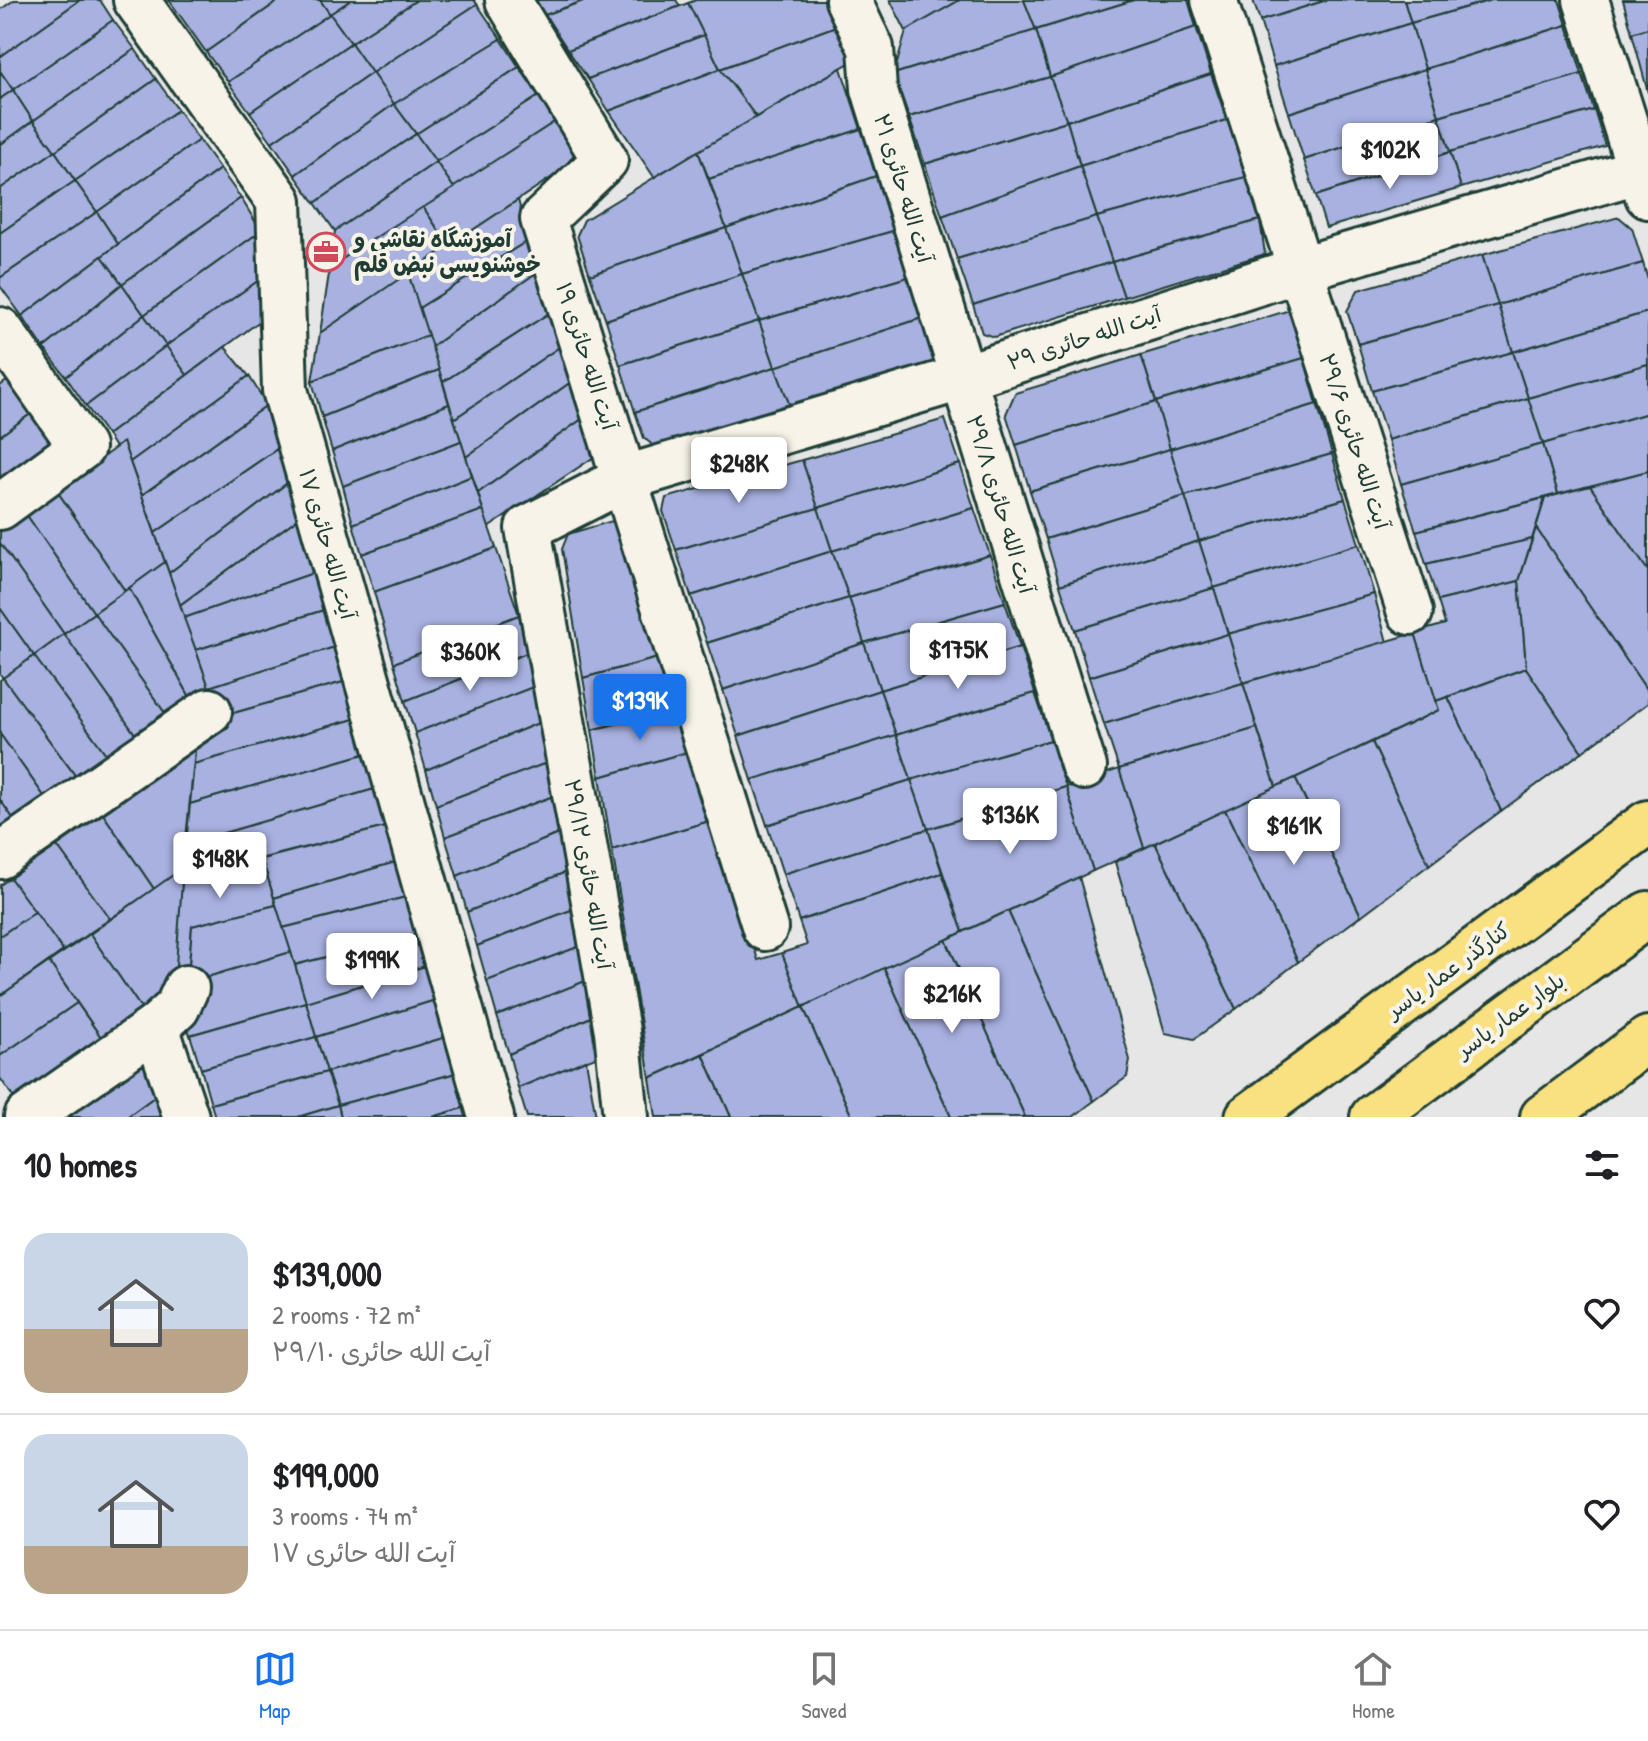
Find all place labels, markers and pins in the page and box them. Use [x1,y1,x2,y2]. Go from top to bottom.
pin: $102K [1334,123,1446,191]
place label: آموزشگاه نقاشی و خوشنویسی نبض قلم [352,224,541,281]
office icon: آموزشگاه نقاشی و خوشنویسی نبض قلم [305,231,347,273]
pin: $248K [683,437,795,505]
pin: $175K [902,623,1014,691]
pin: $360K [414,625,526,693]
pin: $139K [584,674,696,742]
pin: $136K [954,788,1066,856]
pin: $161K [1238,799,1350,867]
pin: $148K [164,832,276,900]
pin: $199K [316,933,428,1001]
pin: $216K [896,967,1008,1035]

